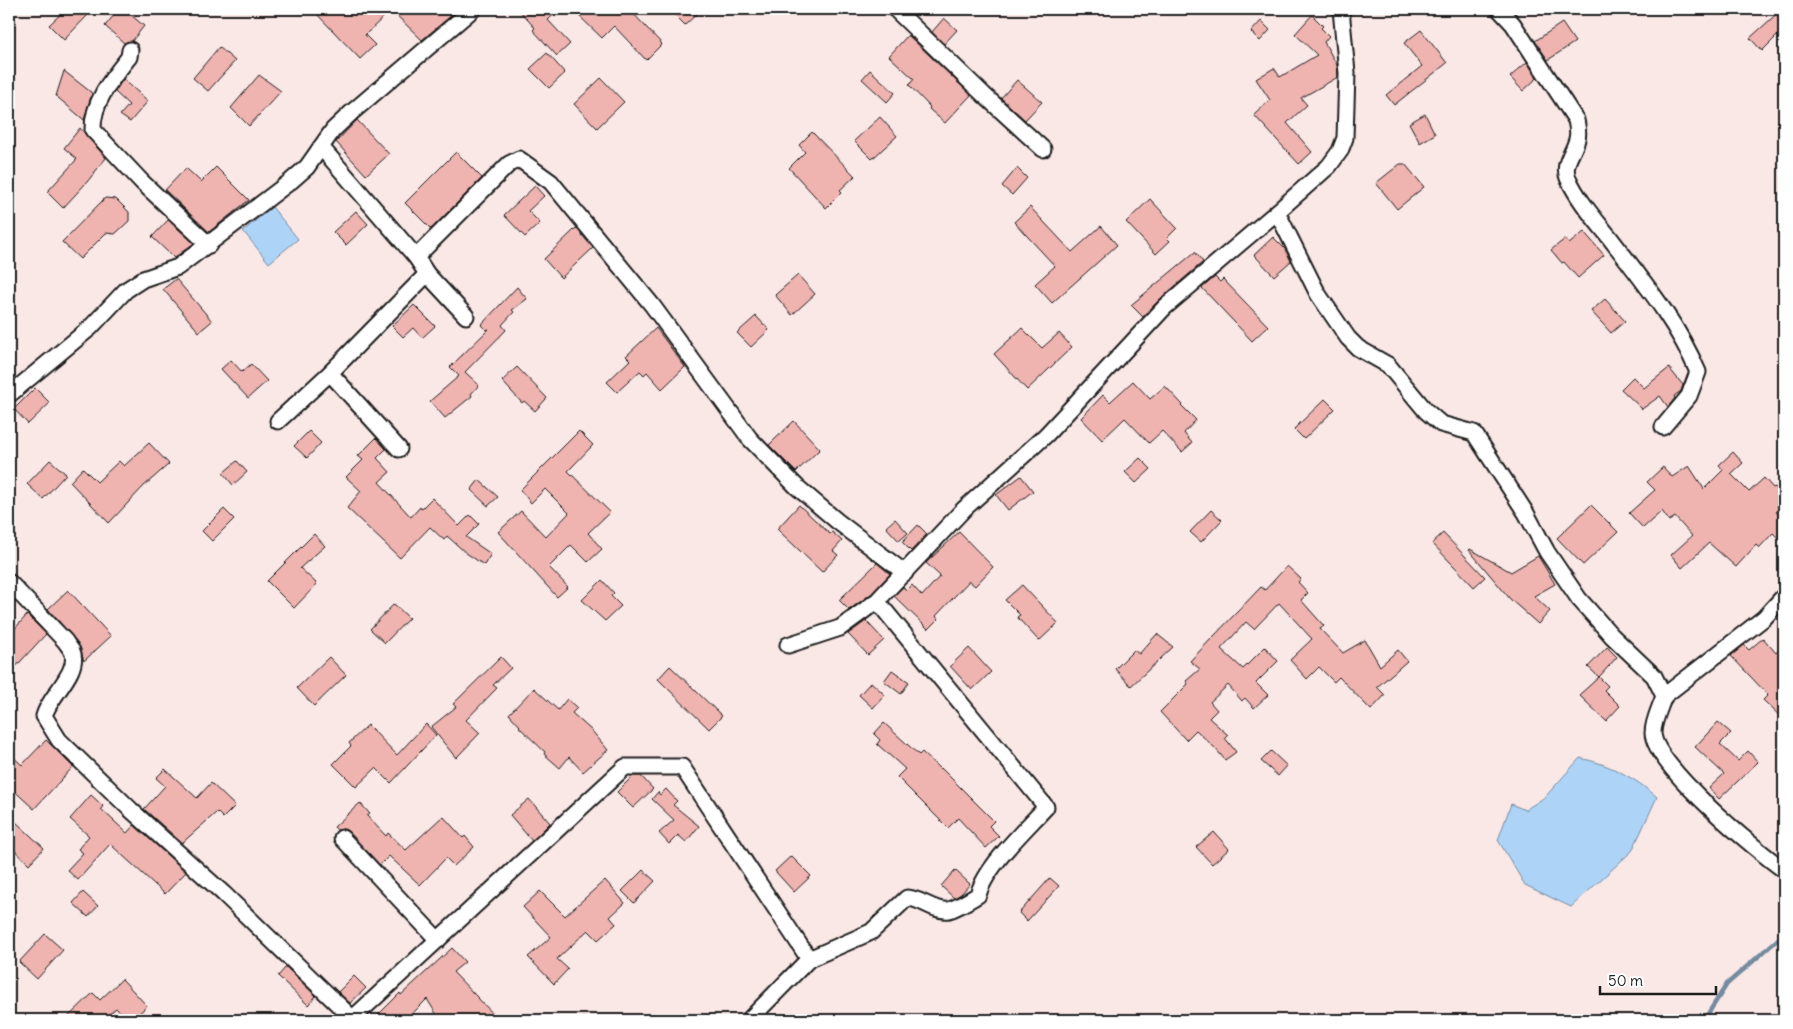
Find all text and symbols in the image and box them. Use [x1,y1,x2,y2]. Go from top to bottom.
scale bar [1600,964,1717,996]
text: 50 m [1608,971,1643,990]

